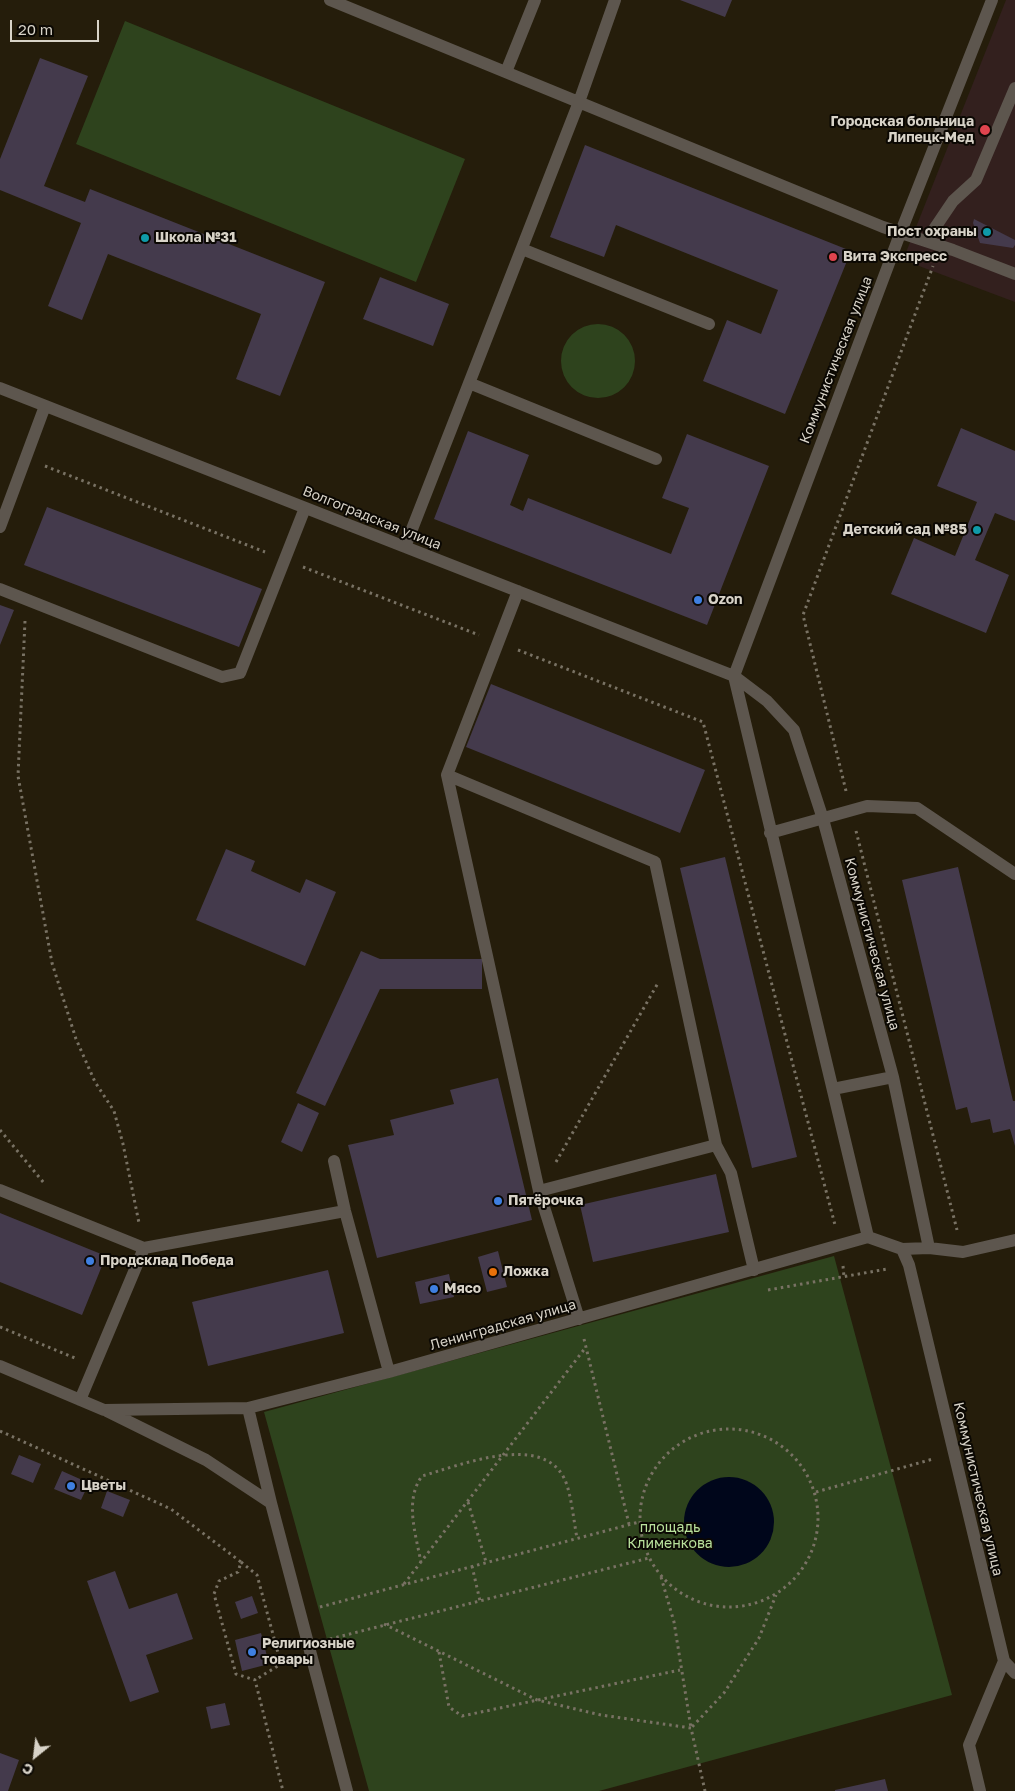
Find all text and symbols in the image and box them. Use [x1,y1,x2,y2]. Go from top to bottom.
scale bar [12,10,101,42]
text: 20 m [18,20,53,38]
place label: Городская больница Липецк-Мед [831,114,974,146]
marker: Городская больница Липецк-Мед [978,123,992,137]
place label: Пост охраны [887,224,977,240]
marker: Пост охраны [981,226,993,238]
place label: Школа №31 [155,230,236,246]
marker: Школа №31 [139,232,151,244]
place label: Вита Экспресс [843,249,947,265]
marker: Вита Экспресс [827,251,839,263]
street label: Коммунистическая улица [796,274,876,446]
street label: Волгоградская улица [300,483,444,553]
place label: Детский сад №85 [843,522,967,538]
marker: Детский сад №85 [971,524,983,536]
place label: Ozon [708,592,743,608]
marker: Ozon [692,594,704,606]
street label: Коммунистическая улица [841,856,903,1032]
place label: Пятёрочка [508,1193,583,1209]
marker: Пятёрочка [492,1195,504,1207]
place label: Продсклад Победа [100,1253,234,1269]
marker: Продсклад Победа [84,1255,96,1267]
place label: Ложка [503,1264,549,1280]
marker: Ложка [487,1266,499,1278]
place label: Мясо [444,1281,481,1297]
marker: Мясо [428,1283,440,1295]
street label: Ленинградская улица [428,1296,578,1354]
street label: Коммунистическая улица [950,1400,1006,1578]
place label: Цветы [81,1478,126,1494]
marker: Цветы [65,1480,77,1492]
park label: площадь Клименкова [627,1520,713,1552]
place label: Религиозные товары [262,1636,355,1668]
marker: Религиозные товары [246,1646,258,1658]
north arrow [10,1731,60,1781]
text: С [19,1760,36,1779]

